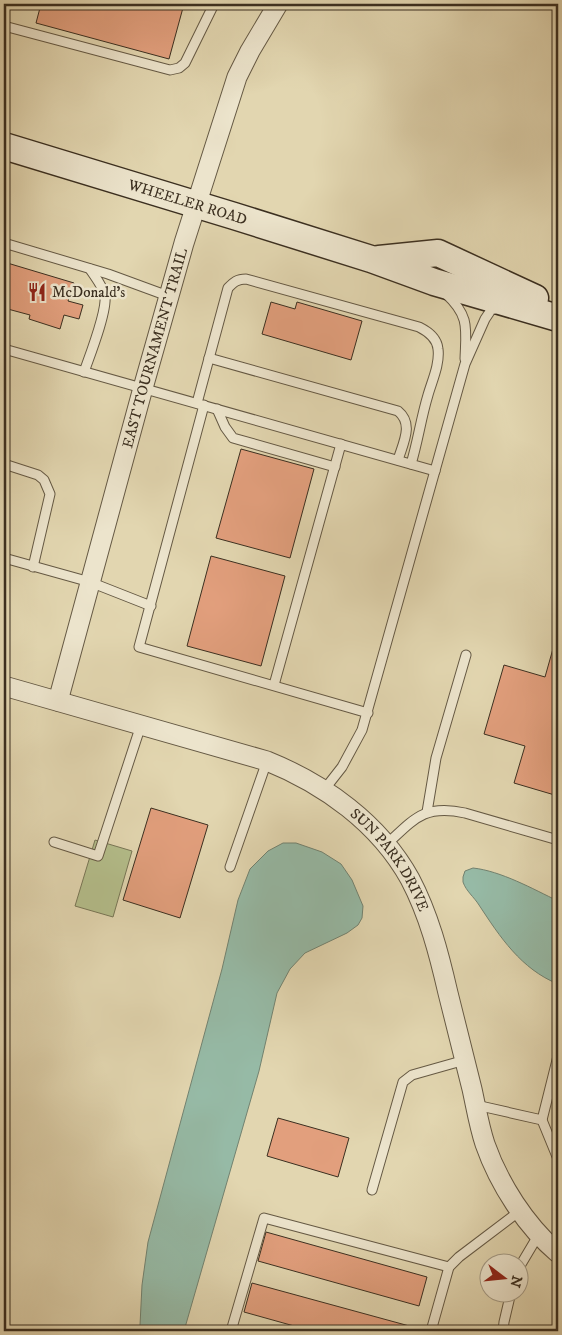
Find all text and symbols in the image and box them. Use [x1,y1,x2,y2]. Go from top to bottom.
street label: WHEELER ROAD [125,175,249,230]
street label: EAST TOURNAMENT TRAIL [118,246,192,450]
restaurant icon: McDonald's [26,281,48,303]
place label: McDonald's [52,283,125,302]
street label: SUN PARK DRIVE [346,804,433,915]
north arrow [480,1252,530,1302]
text: N [505,1273,526,1290]

